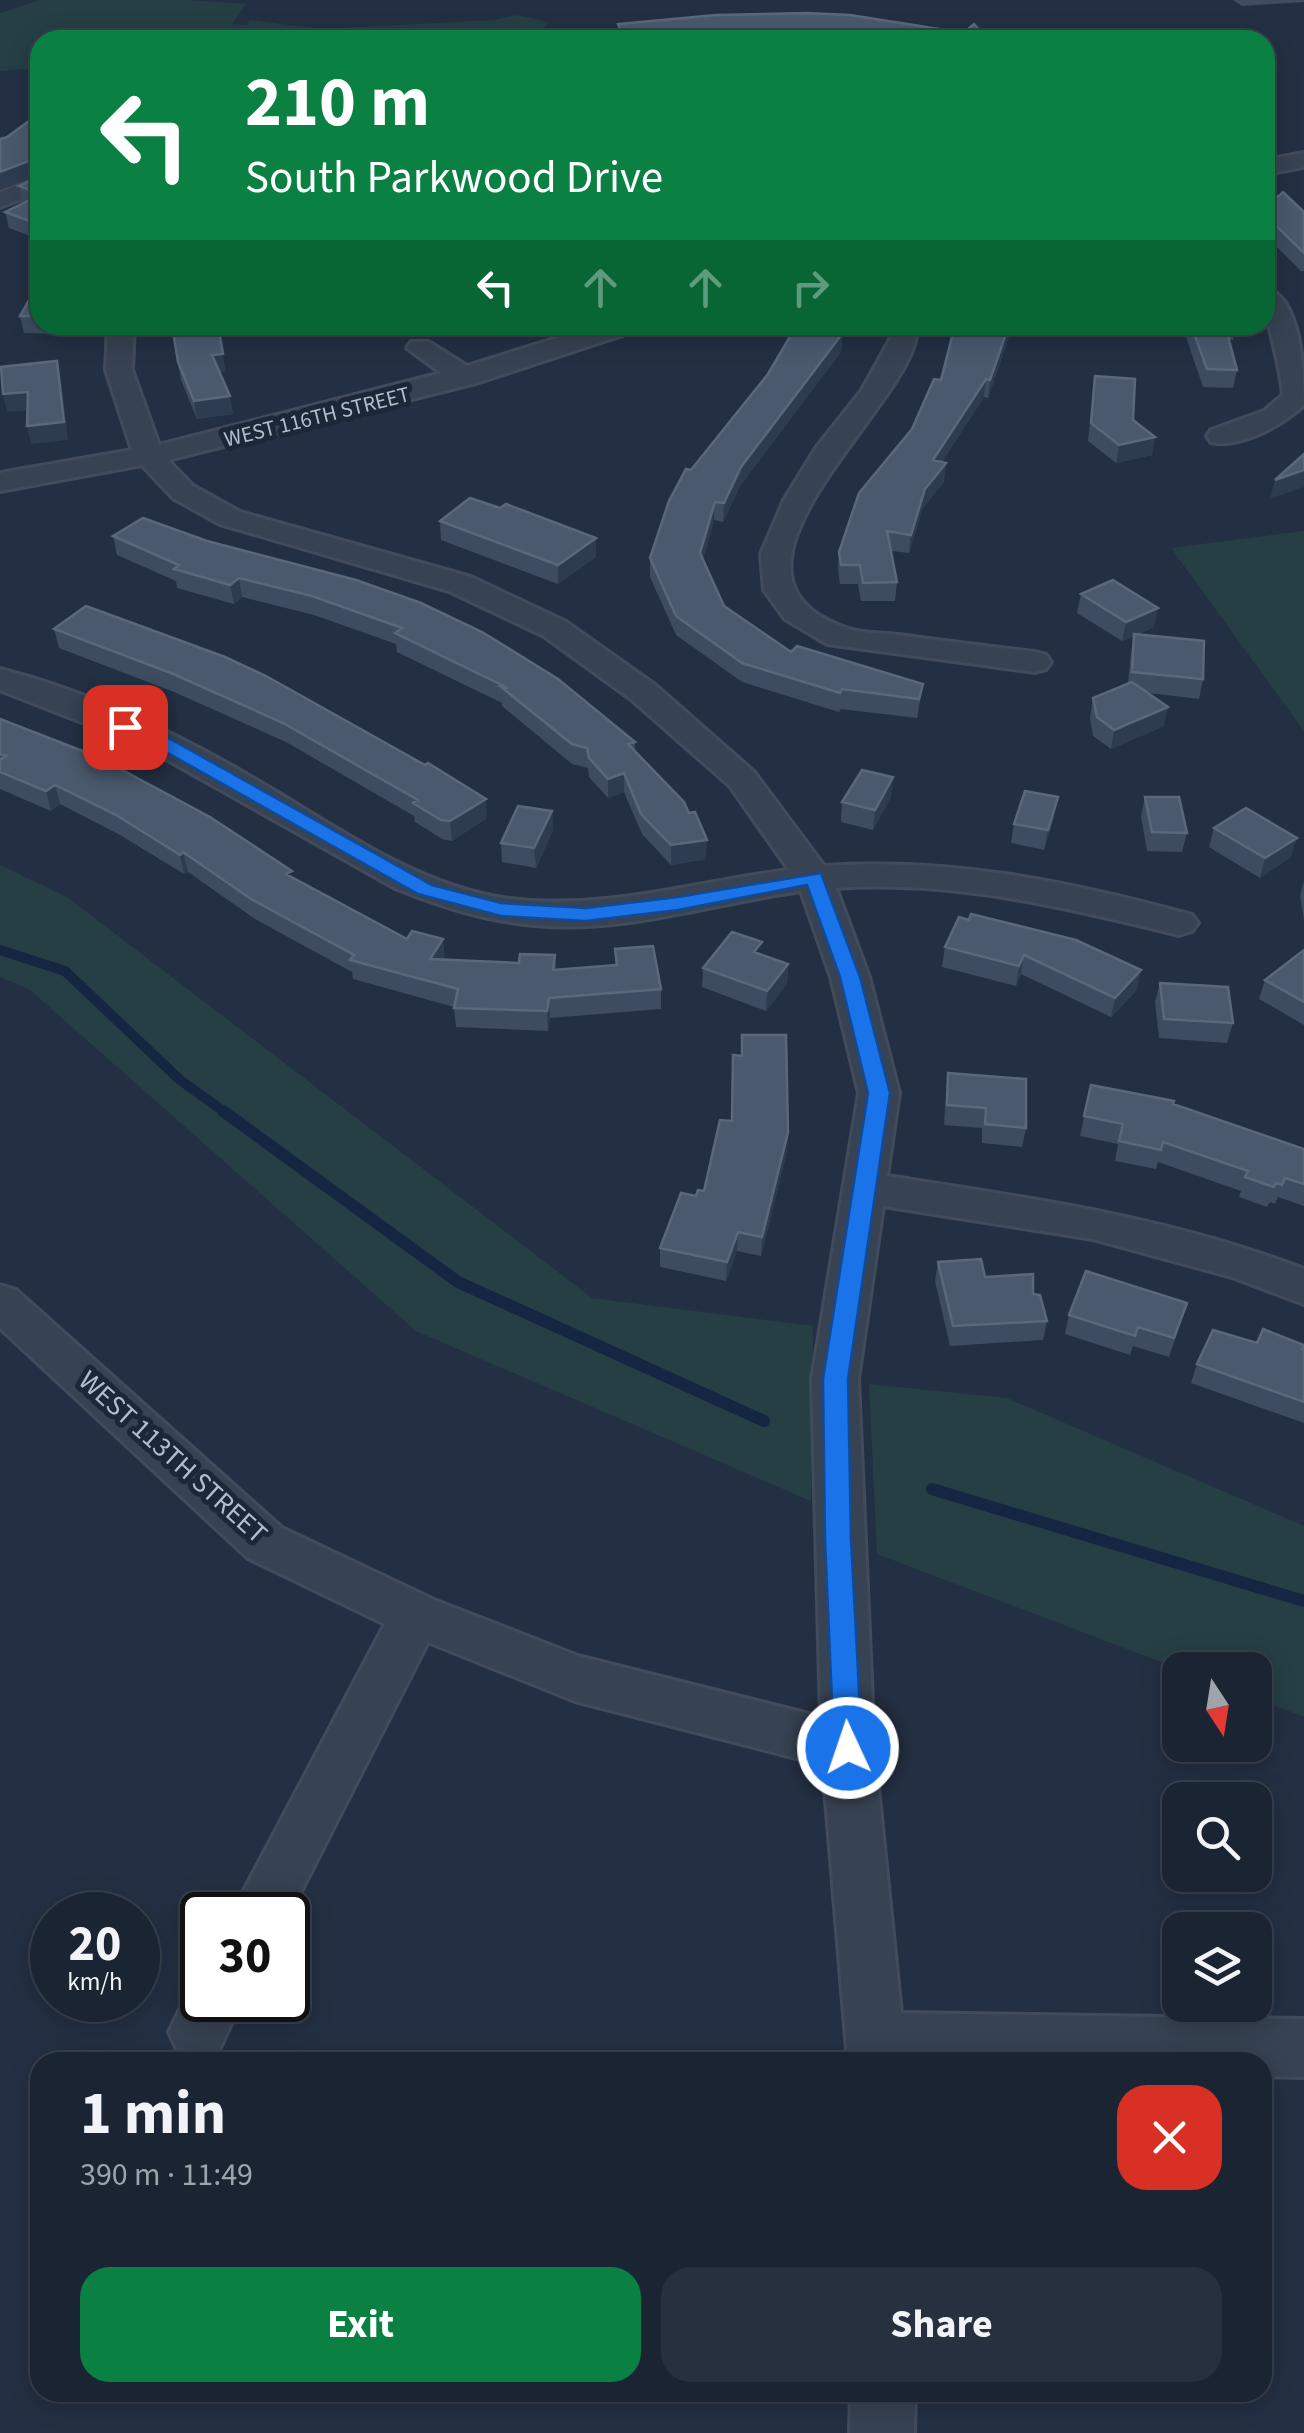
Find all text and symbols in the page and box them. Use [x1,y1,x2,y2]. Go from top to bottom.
text: 210 m [245,53,430,153]
icon: left [80,70,210,200]
text: South Parkwood Drive [245,146,663,210]
icon: left [468,260,523,315]
icon: ahead [573,260,628,315]
icon: ahead [678,260,733,315]
icon: right [783,260,838,315]
street label: WEST 116TH STREET [221,378,413,456]
pin [83,685,168,770]
icon: arrive [98,700,153,755]
street label: WEST 113TH STREET [70,1361,276,1553]
north arrow [1162,1652,1272,1762]
map controls [1162,1652,1272,2022]
position arrow [796,1696,900,1800]
button: search [1162,1782,1272,1892]
speed limit sign: 30 [180,1892,310,2022]
text: 20 [69,1909,121,1980]
button: layers [1162,1912,1272,2022]
text: km/h [67,1964,123,2000]
text: 1 min [80,2072,226,2157]
button: close [1117,2085,1222,2190]
text: 390 m · 11:49 [80,2152,253,2198]
button: Exit [80,2267,641,2382]
button: Share [661,2267,1222,2382]

